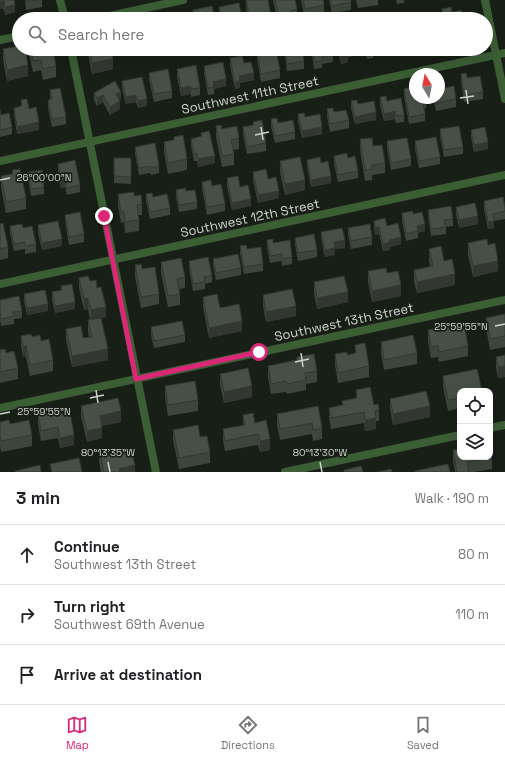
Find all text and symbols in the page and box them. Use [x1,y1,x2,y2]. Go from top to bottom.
search box [12,12,493,56]
icon: search [26,23,48,45]
text: Search here [58,25,144,44]
north arrow [409,68,445,104]
street label: Southwest 11th Street [180,72,320,118]
text: 26°00'00"N [17,171,72,184]
street label: Southwest 12th Street [179,195,321,241]
route end [95,207,113,225]
street label: Southwest 13th Street [273,299,415,345]
text: 25°59'55"N [434,320,488,333]
route start [250,343,268,361]
map controls [457,388,493,460]
button: locate [457,388,493,424]
text: 25°59'55"N [17,405,71,418]
button: layers [457,424,493,460]
text: 80°13'35"W [81,446,135,459]
text: 80°13'30"W [293,446,348,459]
text: 3 min [16,487,60,509]
text: Walk · 190 m [415,490,489,507]
text: Continue [54,537,120,556]
icon: ahead [16,544,38,566]
text: 80 m [458,546,489,563]
text: Southwest 13th Street [54,556,196,573]
text: Turn right [54,597,125,616]
icon: right [16,604,38,626]
text: 110 m [455,606,489,623]
text: Southwest 69th Avenue [54,616,205,633]
icon: arrive [16,664,38,686]
text: Arrive at destination [54,665,202,684]
tab: Map [66,714,89,752]
tab: Directions [221,714,275,752]
tab: Saved [407,714,439,752]

